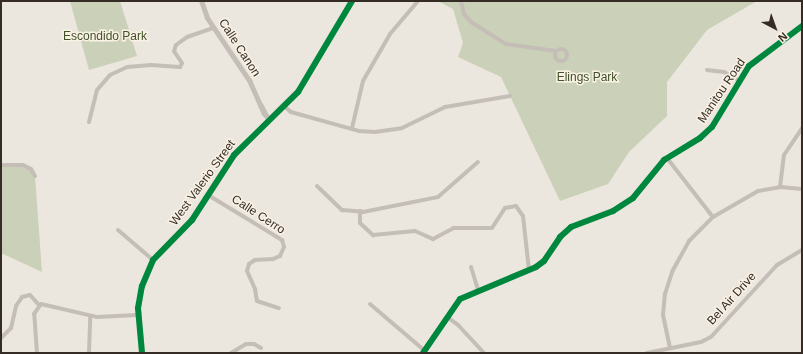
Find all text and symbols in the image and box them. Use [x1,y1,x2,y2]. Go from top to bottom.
north arrow [755,8,795,48]
street label: Calle Canon [215,16,263,80]
park label: Escondido Park [63,30,147,44]
text: N [776,30,790,44]
street label: Manitou Road [695,56,749,126]
park label: Elings Park [557,71,617,85]
street label: West Valerio Street [167,137,239,229]
street label: Calle Cerro [229,192,287,238]
street label: Bel Air Drive [704,269,760,329]

